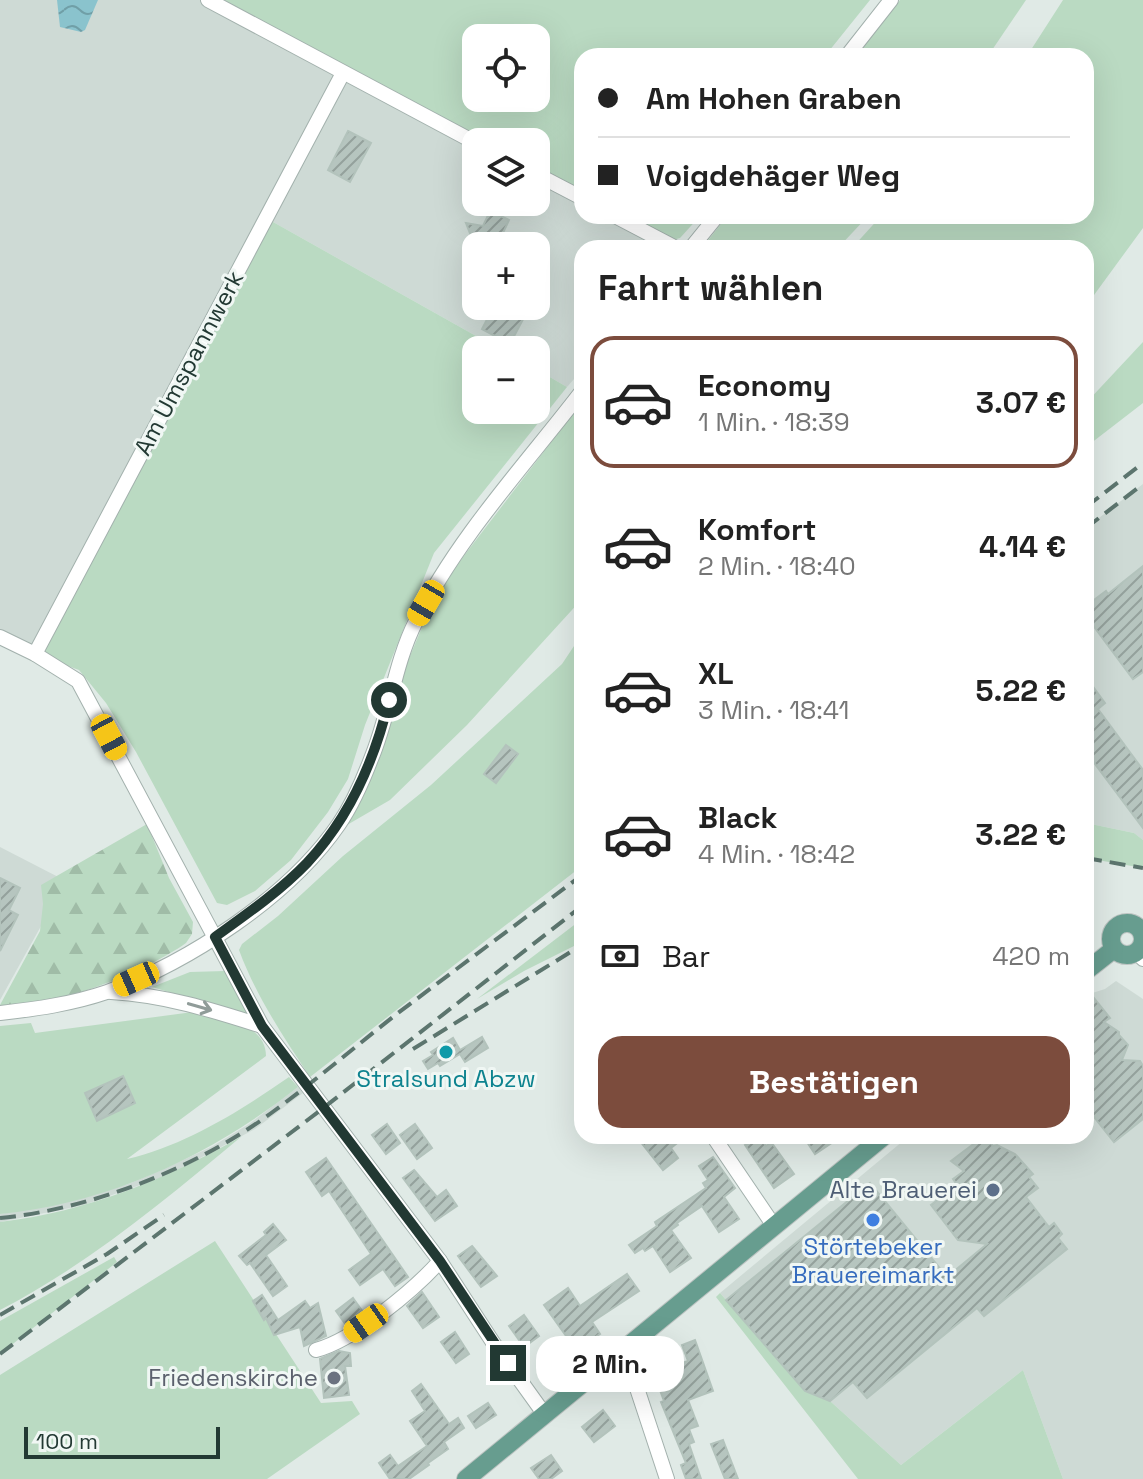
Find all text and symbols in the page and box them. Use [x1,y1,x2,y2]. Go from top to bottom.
map controls [462,24,550,424]
button: locate [462,24,550,112]
text: Am Hohen Graben [646,79,902,118]
button: layers [462,128,550,216]
text: Voigdehäger Weg [646,156,900,195]
button: + [462,232,550,320]
street label: Am Umspannwerk [127,265,250,461]
text: Fahrt wählen [598,265,823,311]
button: − [462,336,550,424]
icon: car [602,366,674,438]
text: Economy [698,366,831,405]
text: 3.07 € [976,383,1066,422]
text: 1 Min. · 18:39 [698,405,850,439]
icon: car [602,510,674,582]
text: Komfort [698,510,816,549]
text: 4.14 € [979,527,1066,566]
text: 2 Min. · 18:40 [698,549,856,583]
car [404,576,448,630]
icon: car [602,654,674,726]
text: XL [698,654,734,693]
text: 5.22 € [975,671,1066,710]
route start [371,682,407,718]
text: 3 Min. · 18:41 [698,693,849,727]
car [87,710,131,764]
icon: car [602,798,674,870]
text: Black [698,798,777,837]
text: 3.22 € [975,815,1066,854]
text: 4 Min. · 18:42 [698,837,855,871]
icon: cash [598,934,642,978]
text: Bar [662,937,710,976]
text: 420 m [992,939,1070,973]
car [109,958,163,1000]
one-way arrow [187,1000,212,1015]
button: Bestätigen [598,1036,1070,1128]
marker: Stralsund Abzw [437,1043,455,1061]
place label: Stralsund Abzw [356,1063,536,1094]
place label: Alte Brauerei [829,1174,977,1205]
marker: Alte Brauerei [984,1181,1002,1199]
marker: Störtebeker Brauereimarkt [864,1211,882,1229]
place label: Störtebeker Brauereimarkt [791,1231,955,1290]
car [339,1299,393,1347]
callout: 2 Min. [536,1335,684,1391]
route end [490,1345,526,1381]
text: 2 Min. [572,1347,648,1381]
place label: Friedenskirche [148,1362,318,1393]
marker: Friedenskirche [325,1369,343,1387]
scale bar [24,1423,220,1459]
text: 100 m [36,1427,98,1455]

